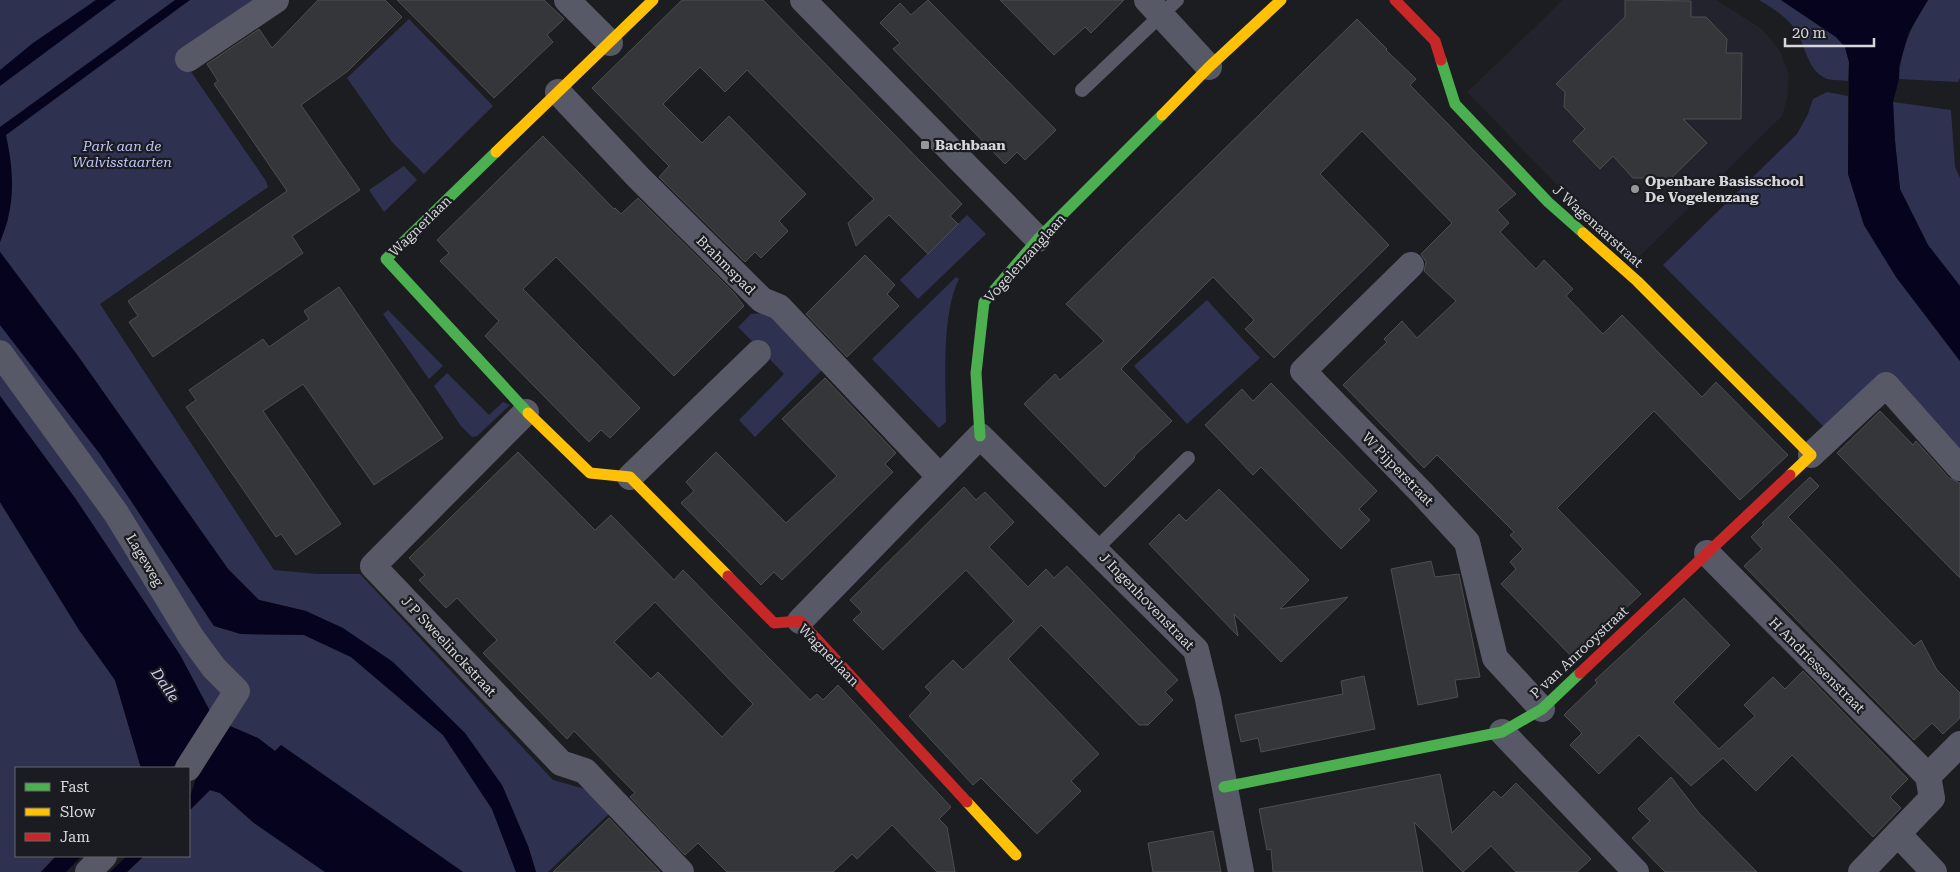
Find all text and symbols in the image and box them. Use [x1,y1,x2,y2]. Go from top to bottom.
scale bar [1785,15,1874,47]
text: 20 m [1792,24,1827,42]
place label: Bachbaan [935,137,1006,153]
park label: Park aan de Walvisstaarten [72,138,172,170]
marker: Bachbaan [919,139,931,151]
place label: Openbare Basisschool De Vogelenzang [1645,173,1804,205]
street label: J Wagenaarstraat [1550,181,1646,271]
marker: Openbare Basisschool De Vogelenzang [1629,183,1641,195]
street label: Wagnerlaan [386,192,454,260]
street label: Vogelenzanglaan [981,211,1069,305]
street label: Brahmspad [693,232,759,298]
street label: W Pijperstraat [1359,429,1437,509]
street label: Lageweg [123,531,167,589]
street label: J Ingenhovenstraat [1096,549,1198,653]
street label: J P Sweelinckstraat [398,593,500,699]
street label: P van Anrooystraat [1527,603,1631,701]
street label: H Andriessenstraat [1766,614,1868,716]
street label: Wagnerlaan [795,621,863,689]
water label: Dalle [147,664,183,706]
legend [15,767,190,857]
text: Fast [60,778,90,796]
text: Slow [60,803,96,821]
text: Jam [60,828,90,846]

